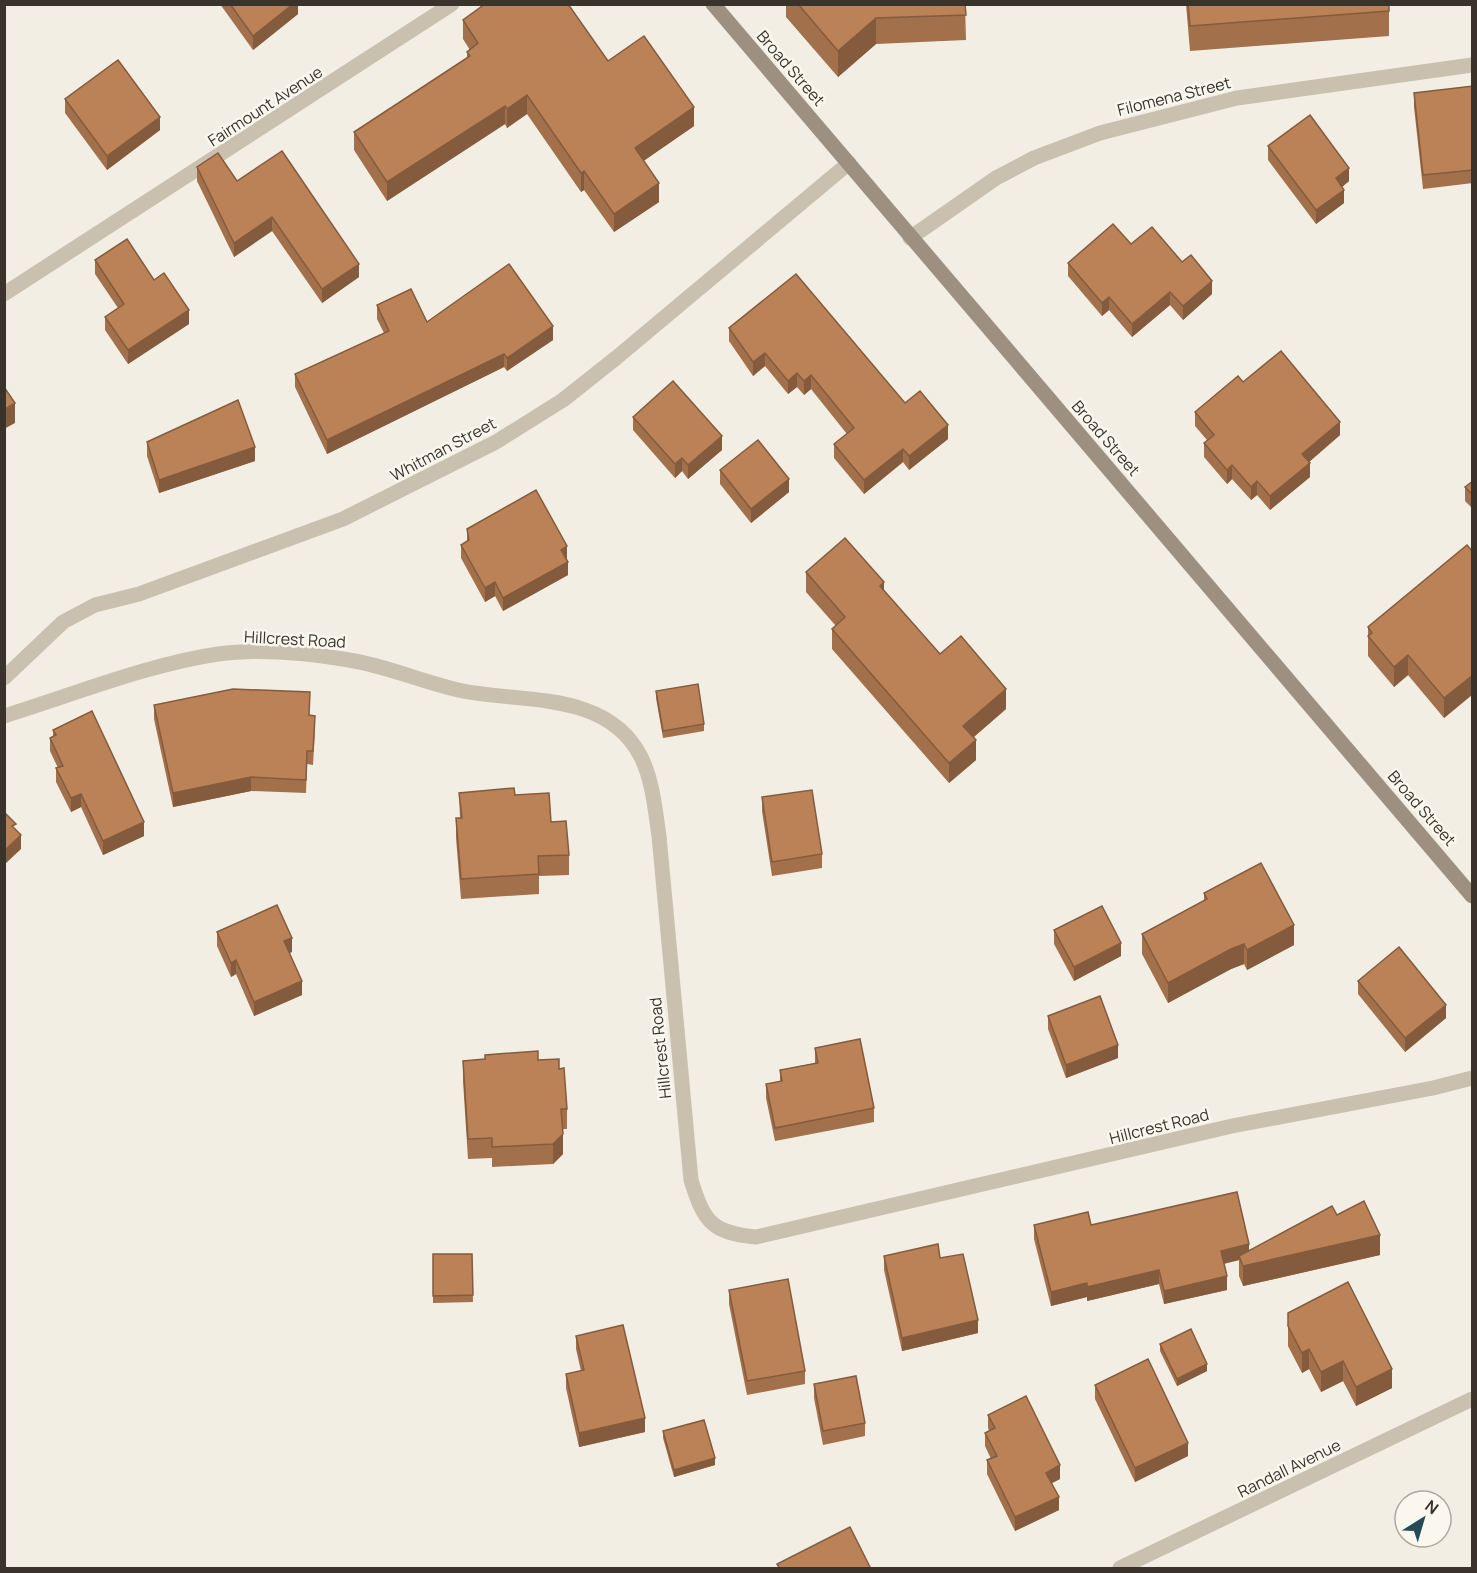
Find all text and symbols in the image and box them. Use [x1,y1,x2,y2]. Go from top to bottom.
street label: Broad Street [752,26,830,110]
street label: Fairmount Avenue [203,61,327,151]
street label: Filomena Street [1115,71,1233,121]
street label: Broad Street [1067,396,1145,480]
street label: Whitman Street [386,412,500,486]
street label: Hillcrest Road [244,625,346,653]
street label: Broad Street [1383,766,1461,850]
street label: Hillcrest Road [644,996,676,1100]
street label: Hillcrest Road [1107,1103,1211,1149]
street label: Randall Avenue [1234,1434,1344,1502]
north arrow [1393,1489,1453,1549]
text: N [1421,1495,1443,1519]

